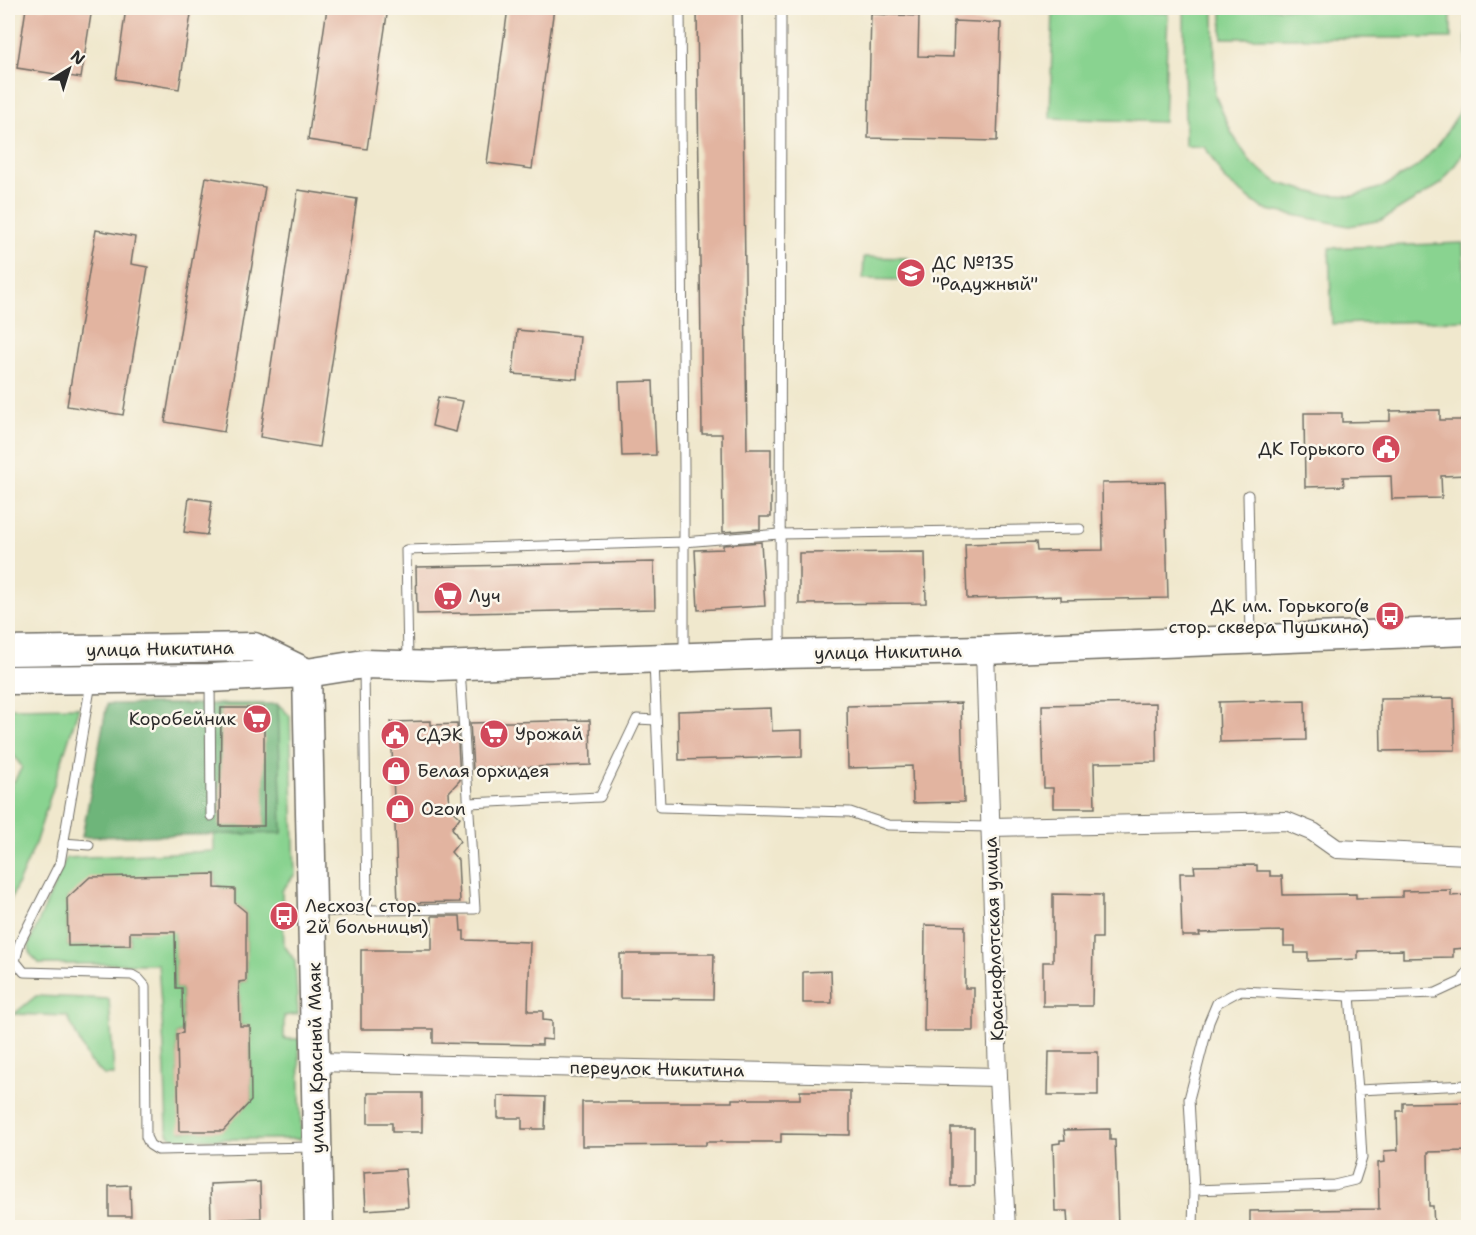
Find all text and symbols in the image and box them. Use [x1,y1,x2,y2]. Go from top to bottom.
north arrow [39,39,99,99]
text: N [66,45,89,70]
place label: ДС №135 "Радужный" [932,251,1038,296]
school or university icon: ДС №135 "Радужный" [895,257,927,289]
public building icon: ДК Горького [1370,433,1402,465]
place label: ДК Горького [1258,437,1365,461]
supermarket icon: Луч [432,580,464,612]
place label: Луч [469,584,500,608]
place label: ДК им. Горького(в стор. сквера Пушкина) [1168,594,1369,639]
bus stop icon: ДК им. Горького(в стор. сквера Пушкина) [1374,600,1406,632]
street label: улица Никитина [86,636,234,662]
street label: улица Никитина [814,639,962,665]
supermarket icon: Коробейник [241,703,273,735]
place label: Коробейник [129,707,236,731]
supermarket icon: Урожай [478,718,510,750]
public building icon: СДЭК [379,719,411,751]
place label: Урожай [515,722,583,746]
place label: СДЭК [416,723,464,747]
shop icon: Белая орхидея [380,755,412,787]
place label: Белая орхидея [417,759,549,783]
shop icon: Ozon [384,793,416,825]
place label: Ozon [421,797,466,821]
street label: Краснофлотская улица [978,836,1010,1042]
place label: Лесхоз( стор. 2й больницы) [305,894,428,939]
bus stop icon: Лесхоз( стор. 2й больницы) [268,900,300,932]
street label: улица Красный Маяк [302,962,330,1154]
street label: переулок Никитина [569,1055,745,1083]

